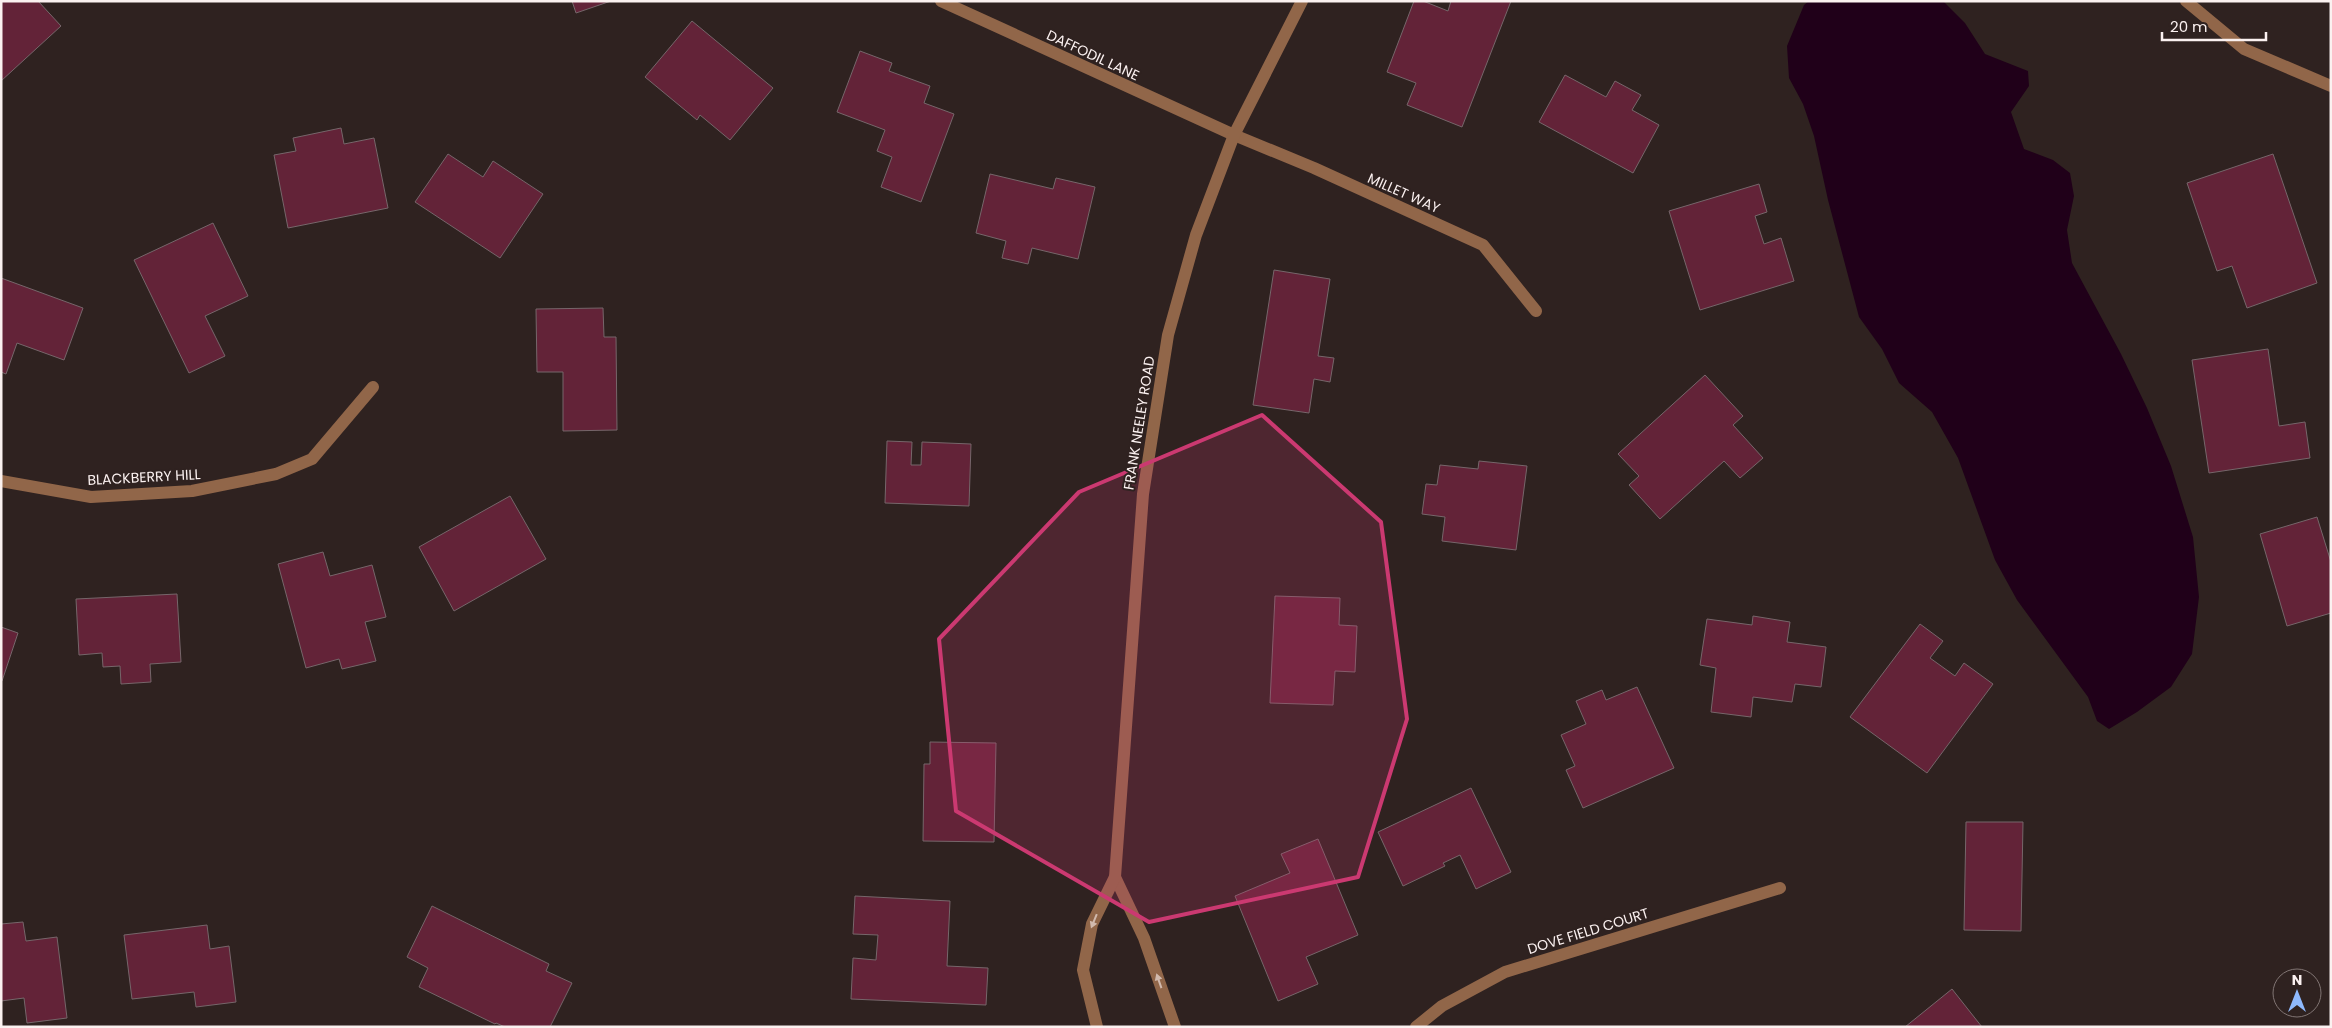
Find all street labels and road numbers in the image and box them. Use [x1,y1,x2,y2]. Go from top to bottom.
street label: DAFFODIL LANE [1043,25,1143,85]
street label: MILLET WAY [1365,168,1443,218]
street label: FRANK NEELEY ROAD [1119,355,1159,491]
street label: BLACKBERRY HILL [87,464,201,490]
street label: DOVE FIELD COURT [1525,903,1652,959]

